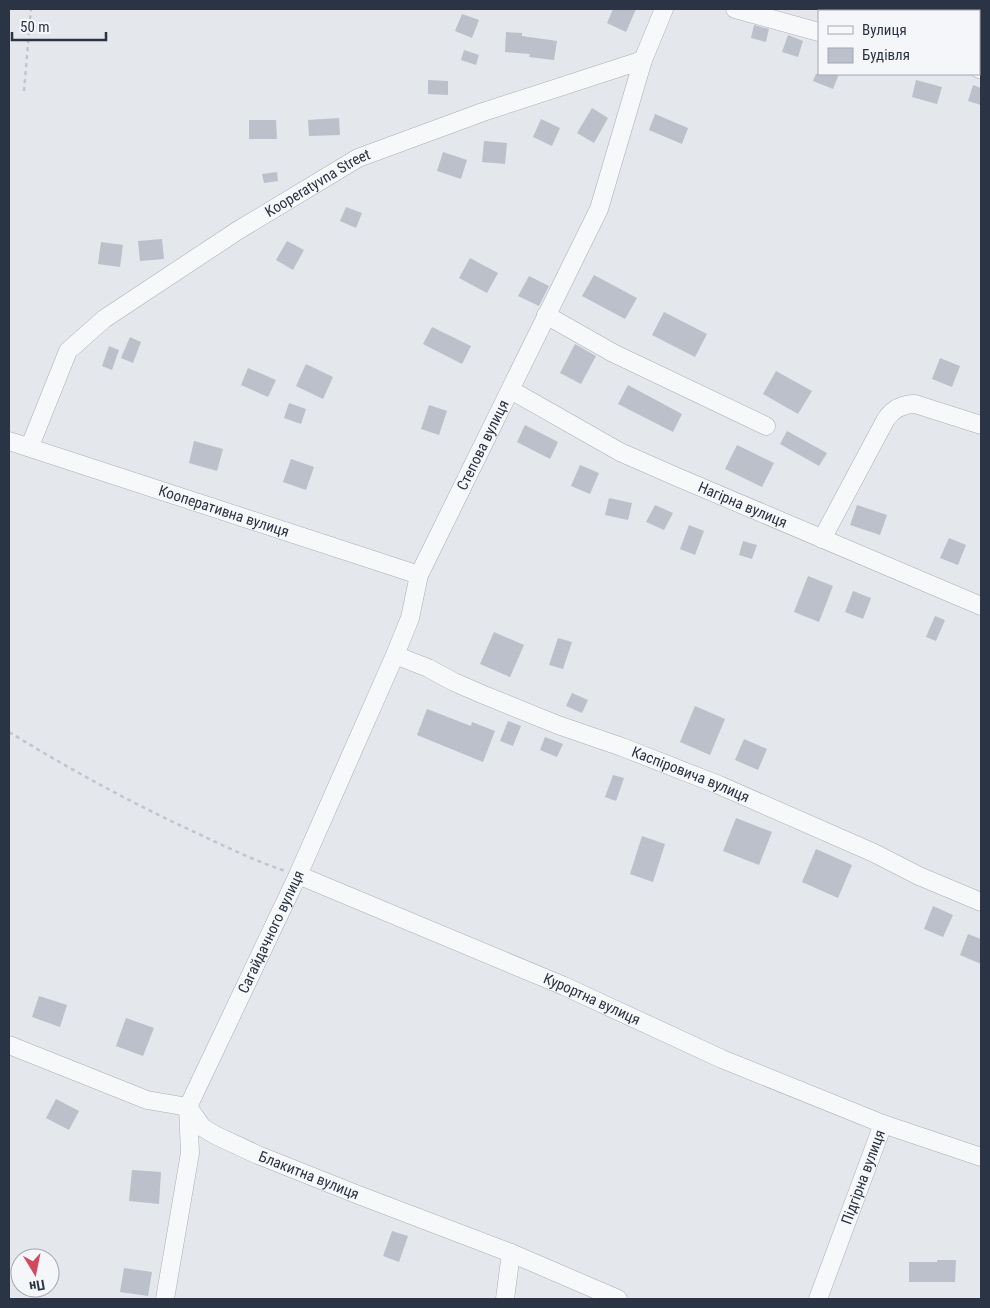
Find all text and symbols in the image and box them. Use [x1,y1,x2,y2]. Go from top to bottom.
scale bar [12,10,106,42]
legend [818,10,980,75]
text: 50 m [20,18,50,36]
text: Вулиця [862,21,907,39]
text: Будівля [862,46,910,64]
street label: Kooperatyvna Street [262,145,373,221]
street label: Степова вулиця [453,397,513,493]
street label: Нагірна вулиця [695,478,790,532]
street label: Кооперативна вулиця [156,481,291,541]
street label: Каспіровича вулиця [629,743,752,806]
street label: Сагайдачного вулиця [234,868,308,996]
street label: Курортна вулиця [541,969,643,1029]
street label: Підгірна вулиця [838,1127,889,1227]
street label: Блакитна вулиця [256,1147,362,1203]
north arrow [10,1248,60,1298]
text: Пн [28,1277,46,1295]

